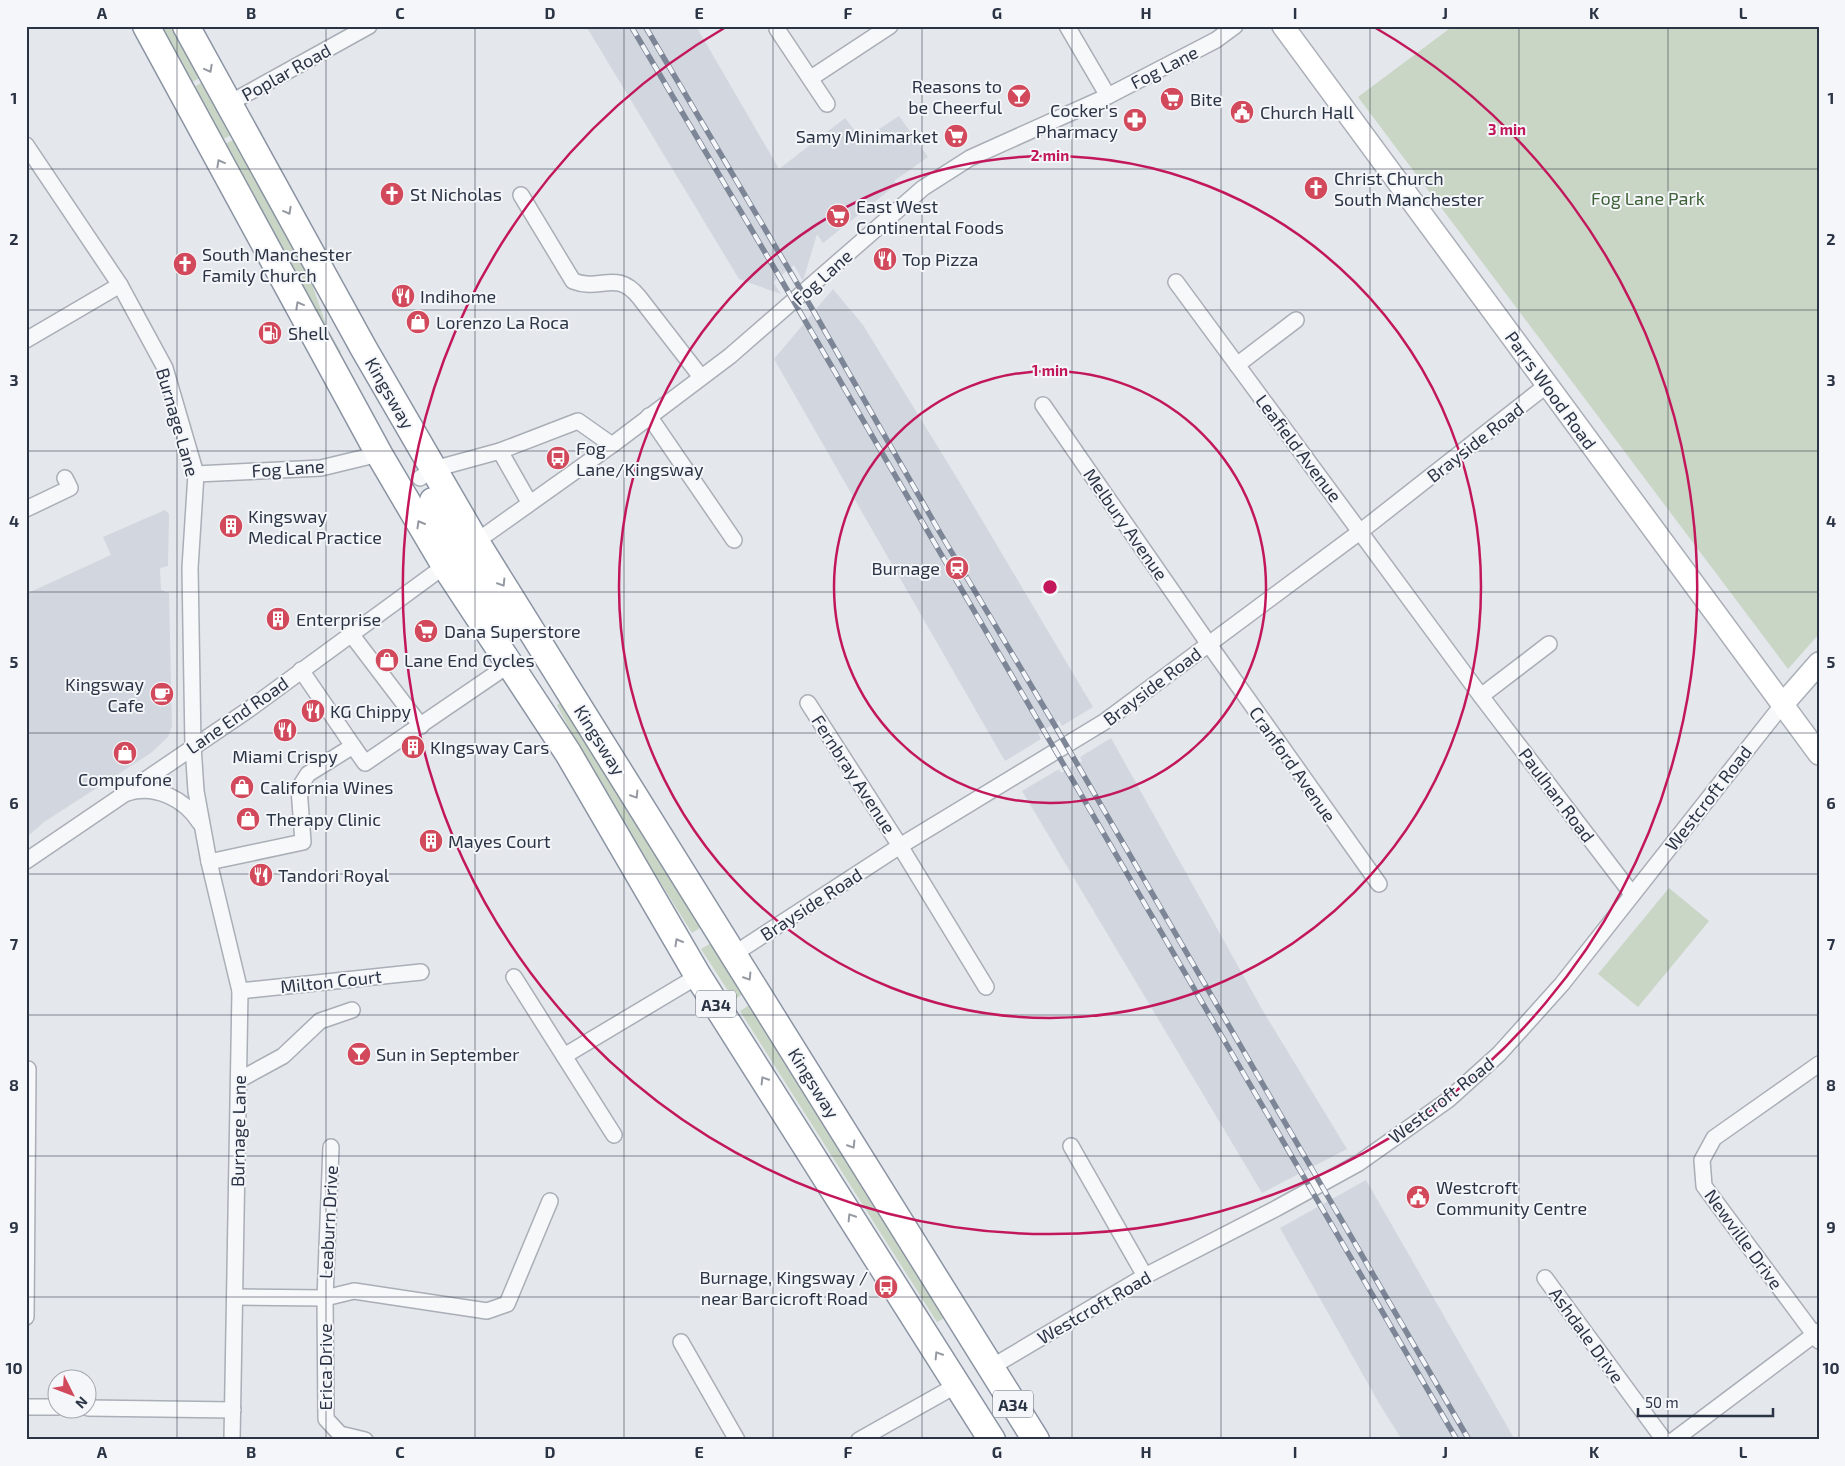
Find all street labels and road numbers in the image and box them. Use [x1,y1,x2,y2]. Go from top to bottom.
street label: Poplar Road [237,38,335,106]
street label: Fog Lane [1126,41,1202,93]
street label: Fog Lane [788,244,856,310]
street label: Parrs Wood Road [1501,327,1601,453]
street label: Kingsway [361,353,419,433]
street label: Burnage Lane [152,365,204,479]
street label: Leafield Avenue [1251,390,1347,506]
street label: Brayside Road [1422,397,1528,487]
street label: Fog Lane [251,454,325,482]
street label: Melbury Avenue [1079,464,1173,584]
street label: Brayside Road [1099,642,1205,730]
street label: Lane End Road [182,672,292,758]
street label: Kingsway [570,701,630,780]
street label: Cranford Avenue [1245,702,1341,826]
street label: Fernbray Avenue [807,710,901,838]
street label: Westcroft Road [1660,741,1756,855]
street label: Paulhan Road [1514,744,1600,846]
street label: Brayside Road [756,863,866,945]
street label: Milton Court [279,965,383,997]
road number: A34 [696,991,736,1018]
street label: Kingsway [784,1044,844,1123]
street label: Westcroft Road [1384,1052,1498,1148]
street label: Burnage Lane [226,1075,250,1187]
street label: Leaburn Drive [314,1165,342,1279]
street label: Newville Drive [1700,1185,1788,1293]
street label: Westcroft Road [1033,1266,1155,1348]
street label: Ashdale Drive [1545,1283,1629,1387]
street label: Erica Drive [314,1323,336,1411]
road number: A34 [993,1390,1033,1418]

